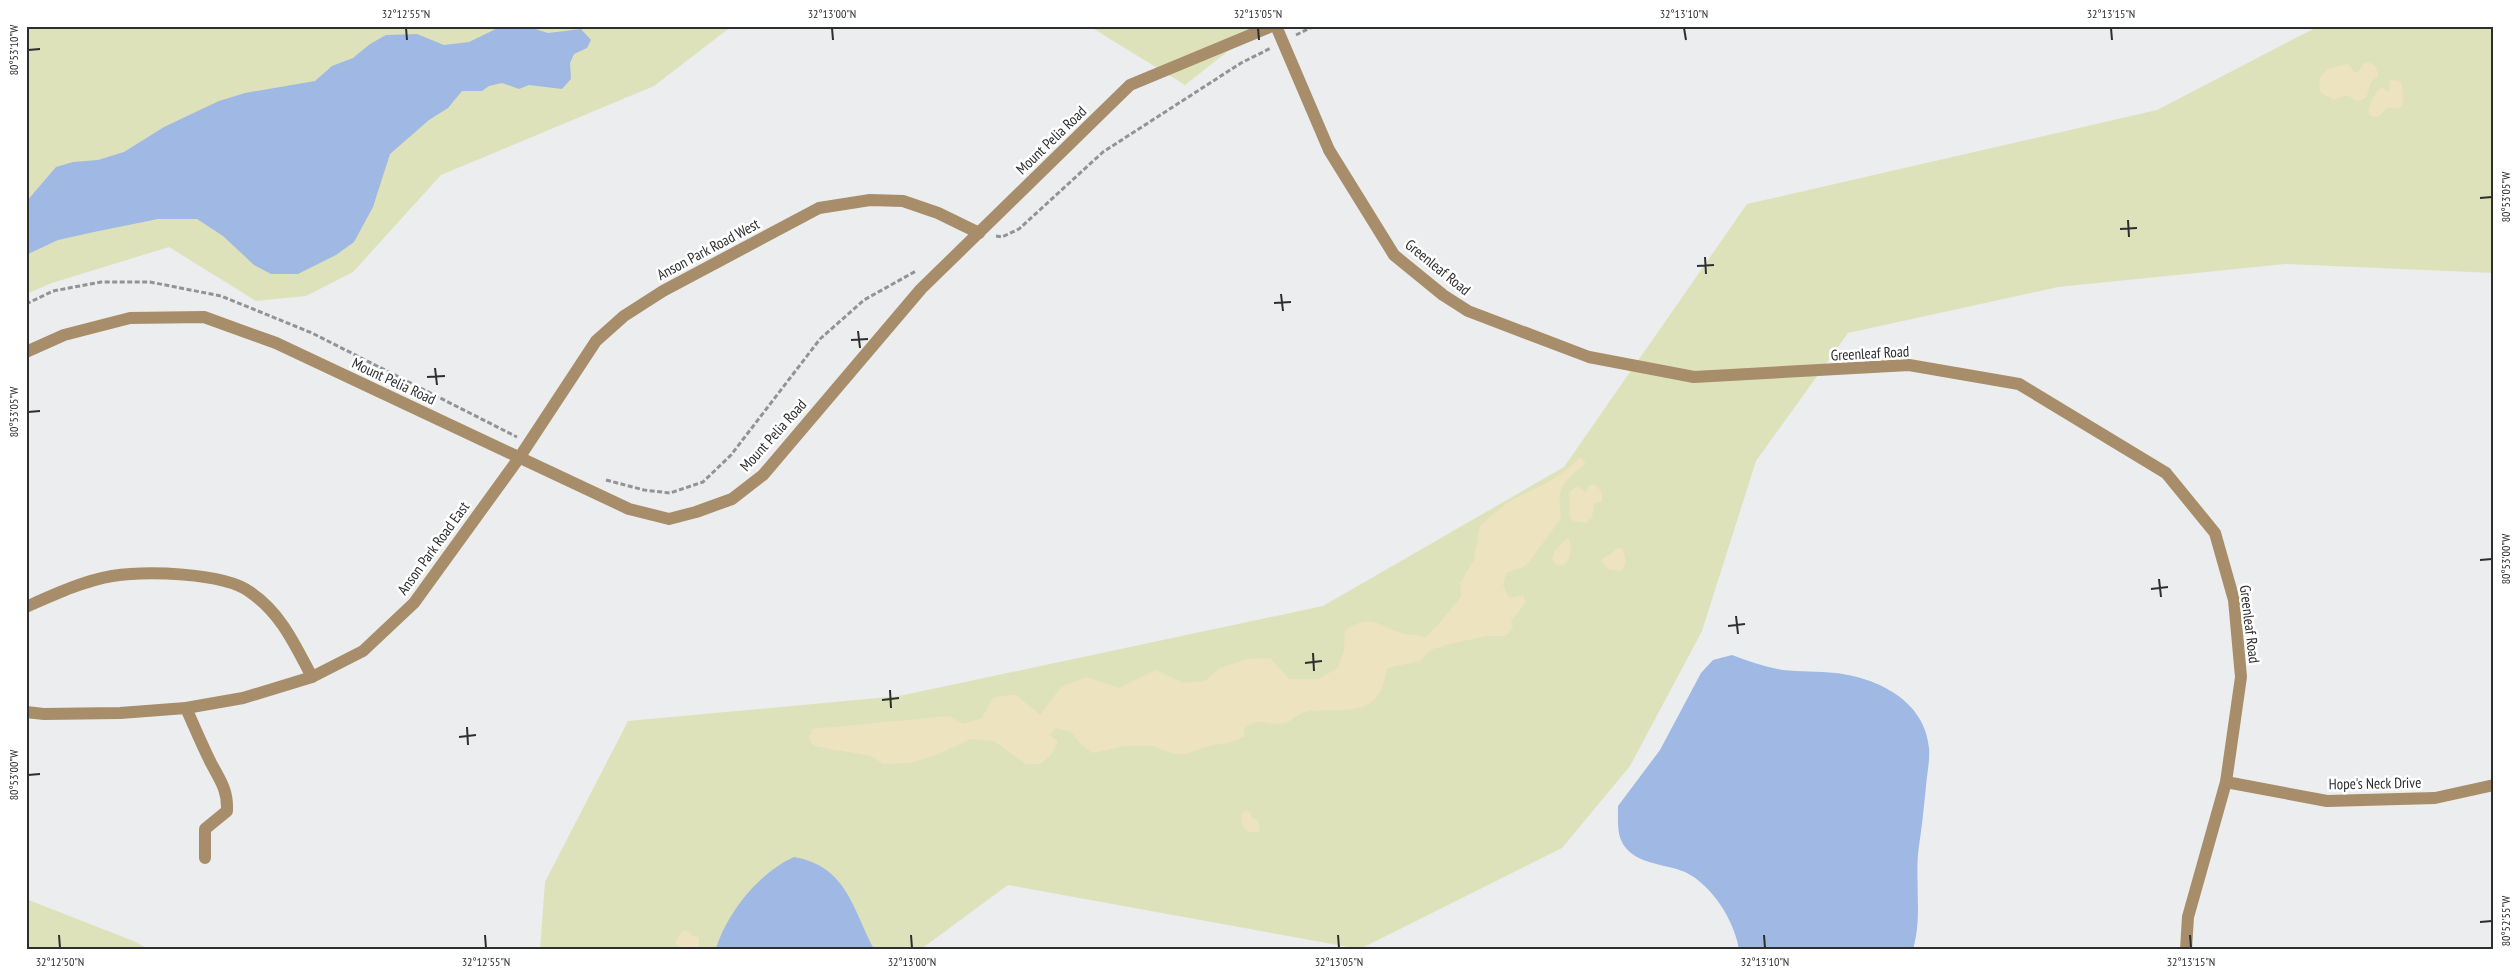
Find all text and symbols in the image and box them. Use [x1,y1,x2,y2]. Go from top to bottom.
text: 32°12'55"N [382,6,430,21]
text: 32°13'00"N [808,6,856,21]
text: 32°13'05"N [1234,6,1282,21]
text: 32°13'10"N [1660,6,1708,21]
text: 32°13'15"N [2087,6,2135,21]
text: 80°53'10"W [6,25,21,75]
street label: Mount Pelia Road [1012,102,1090,178]
text: 80°53'05"W [2498,172,2513,222]
street label: Anson Park Road West [653,214,763,284]
street label: Greenleaf Road [1401,235,1475,299]
street label: Greenleaf Road [1830,341,1910,365]
street label: Mount Pelia Road [349,353,439,409]
text: 80°53'05"W [6,387,21,437]
street label: Mount Pelia Road [736,395,810,475]
street label: Anson Park Road East [393,498,473,598]
text: 80°53'00"W [2498,534,2513,584]
street label: Greenleaf Road [2236,584,2264,664]
text: 80°53'00"W [6,750,21,800]
street label: Hope's Neck Drive [2329,773,2421,793]
text: 80°52'55"W [2498,896,2513,946]
text: 32°12'50"N [36,954,84,969]
text: 32°12'55"N [462,954,510,969]
text: 32°13'00"N [888,954,936,969]
text: 32°13'05"N [1315,954,1363,969]
text: 32°13'10"N [1741,954,1789,969]
text: 32°13'15"N [2167,954,2215,969]

